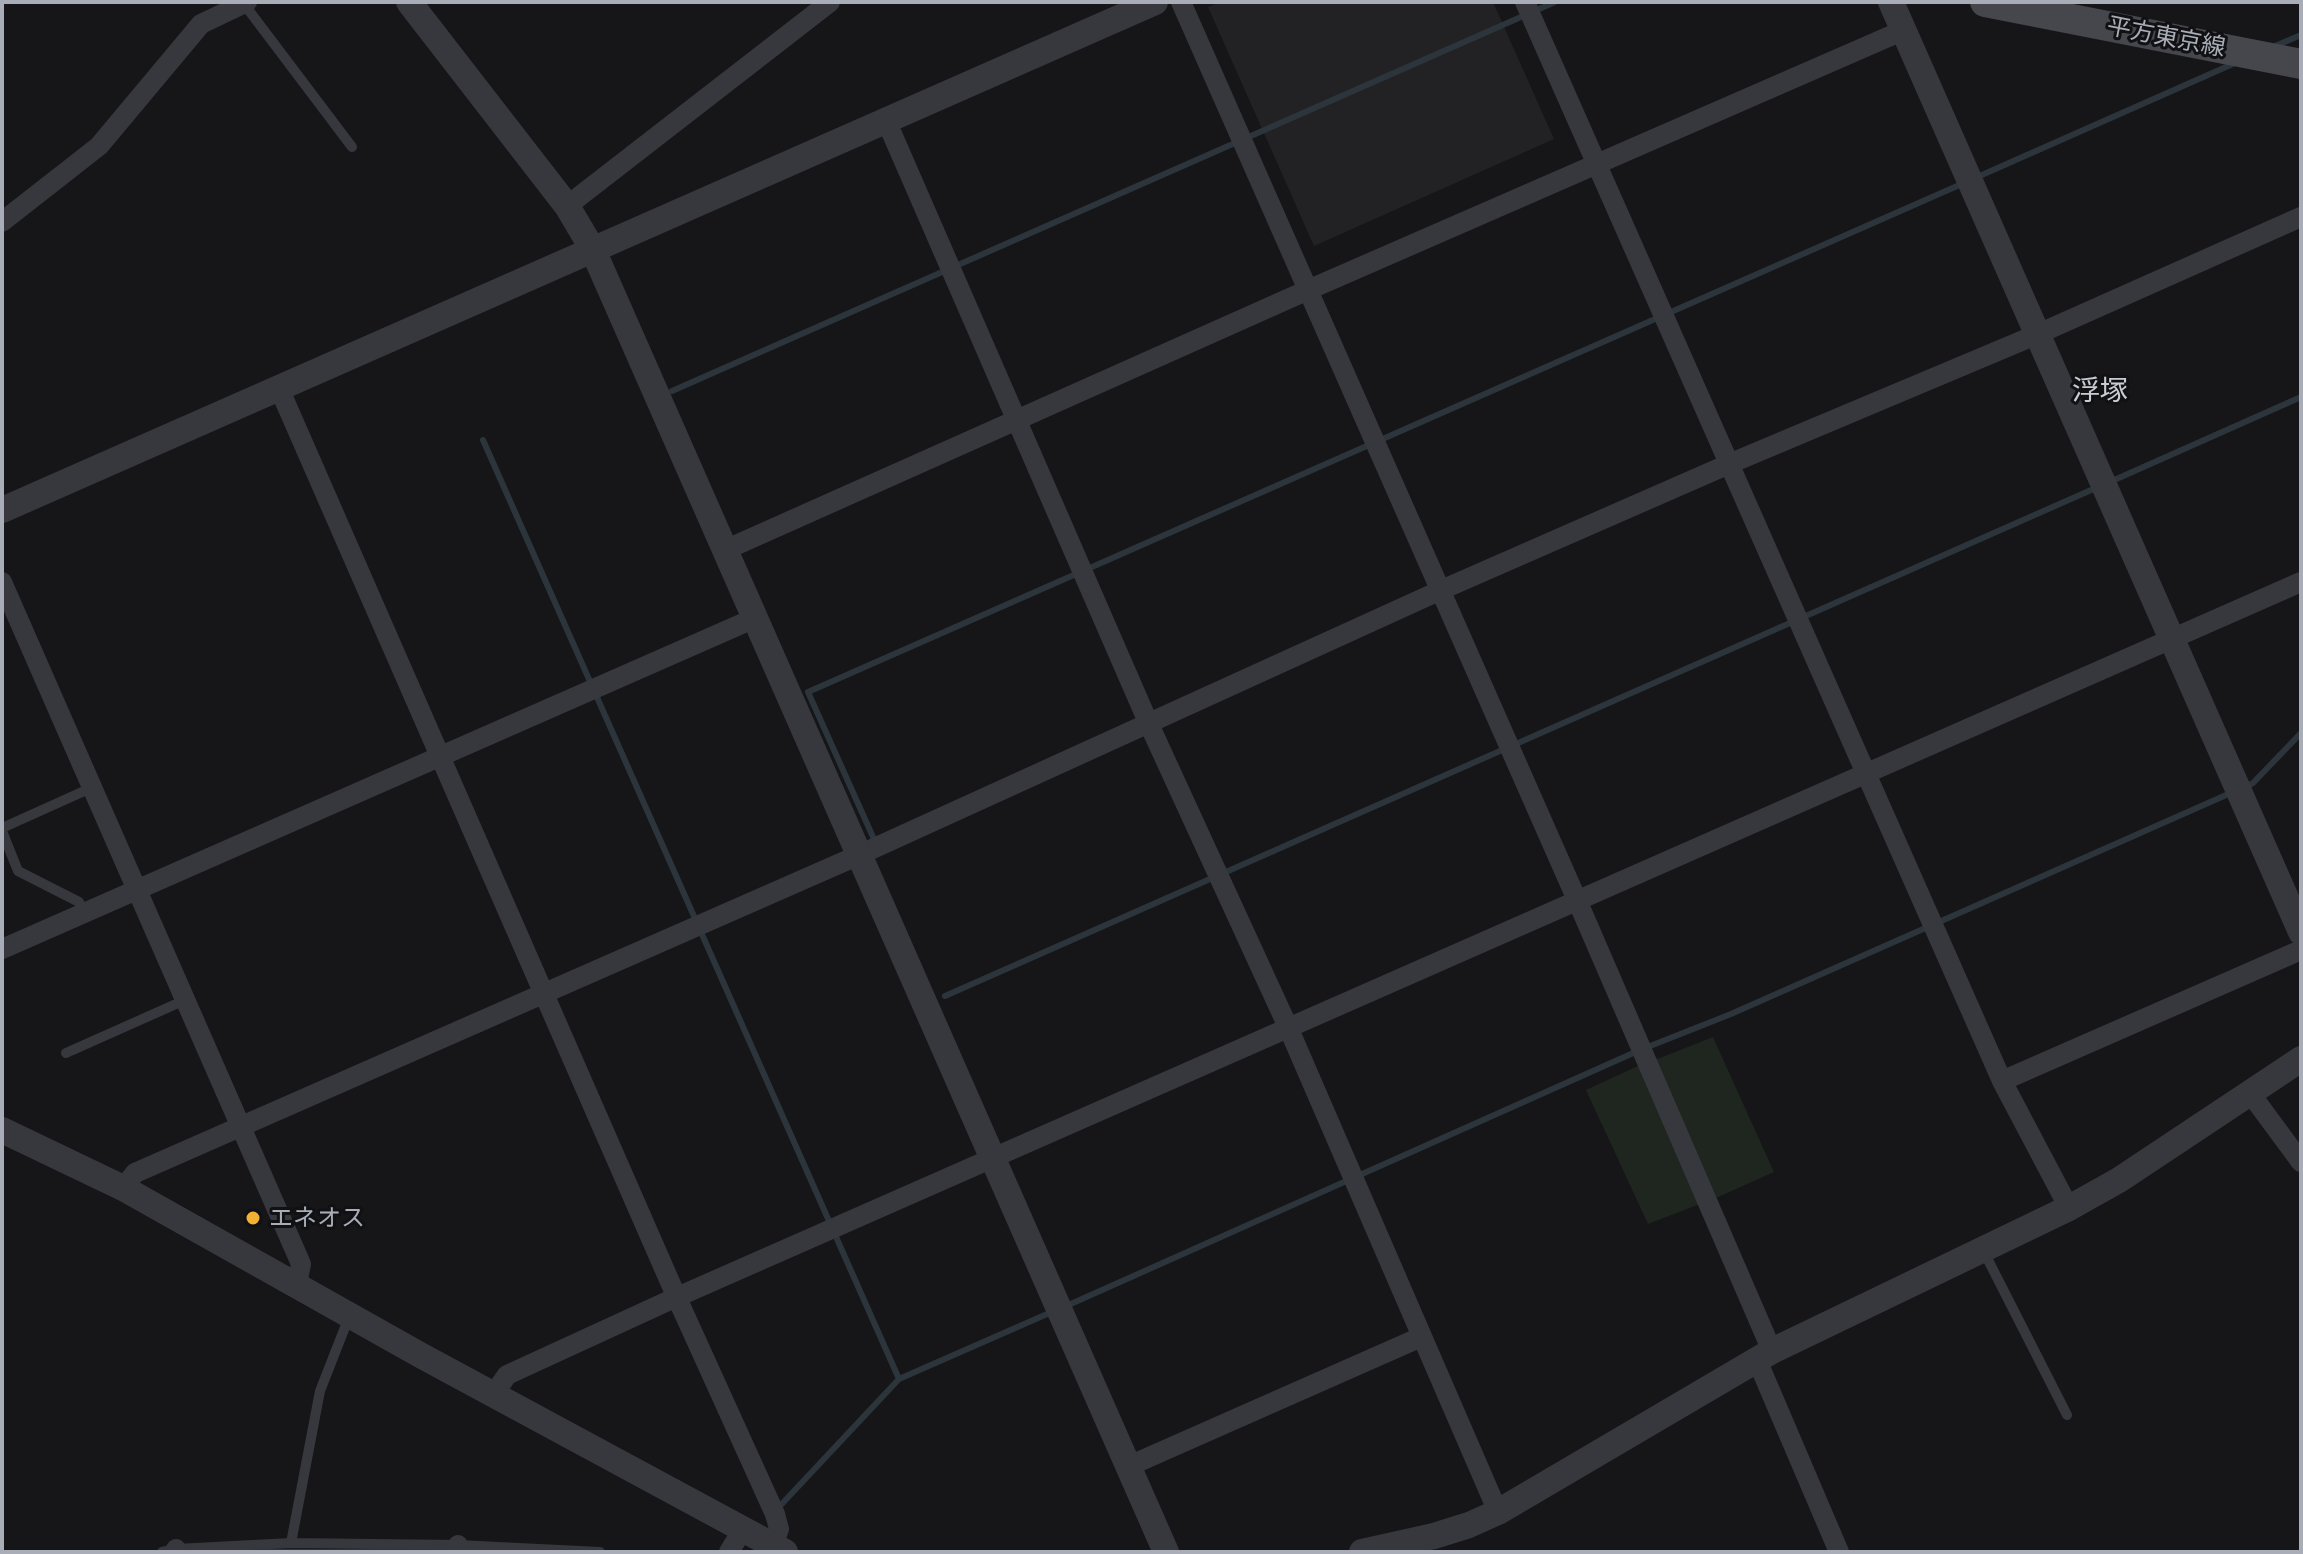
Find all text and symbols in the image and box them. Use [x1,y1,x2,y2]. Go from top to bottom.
street label: 平方東京線 [2104,11,2228,63]
district label: 浮塚 [2072,374,2128,408]
place label: エネオス [269,1204,365,1232]
marker: エネオス [244,1209,262,1227]

